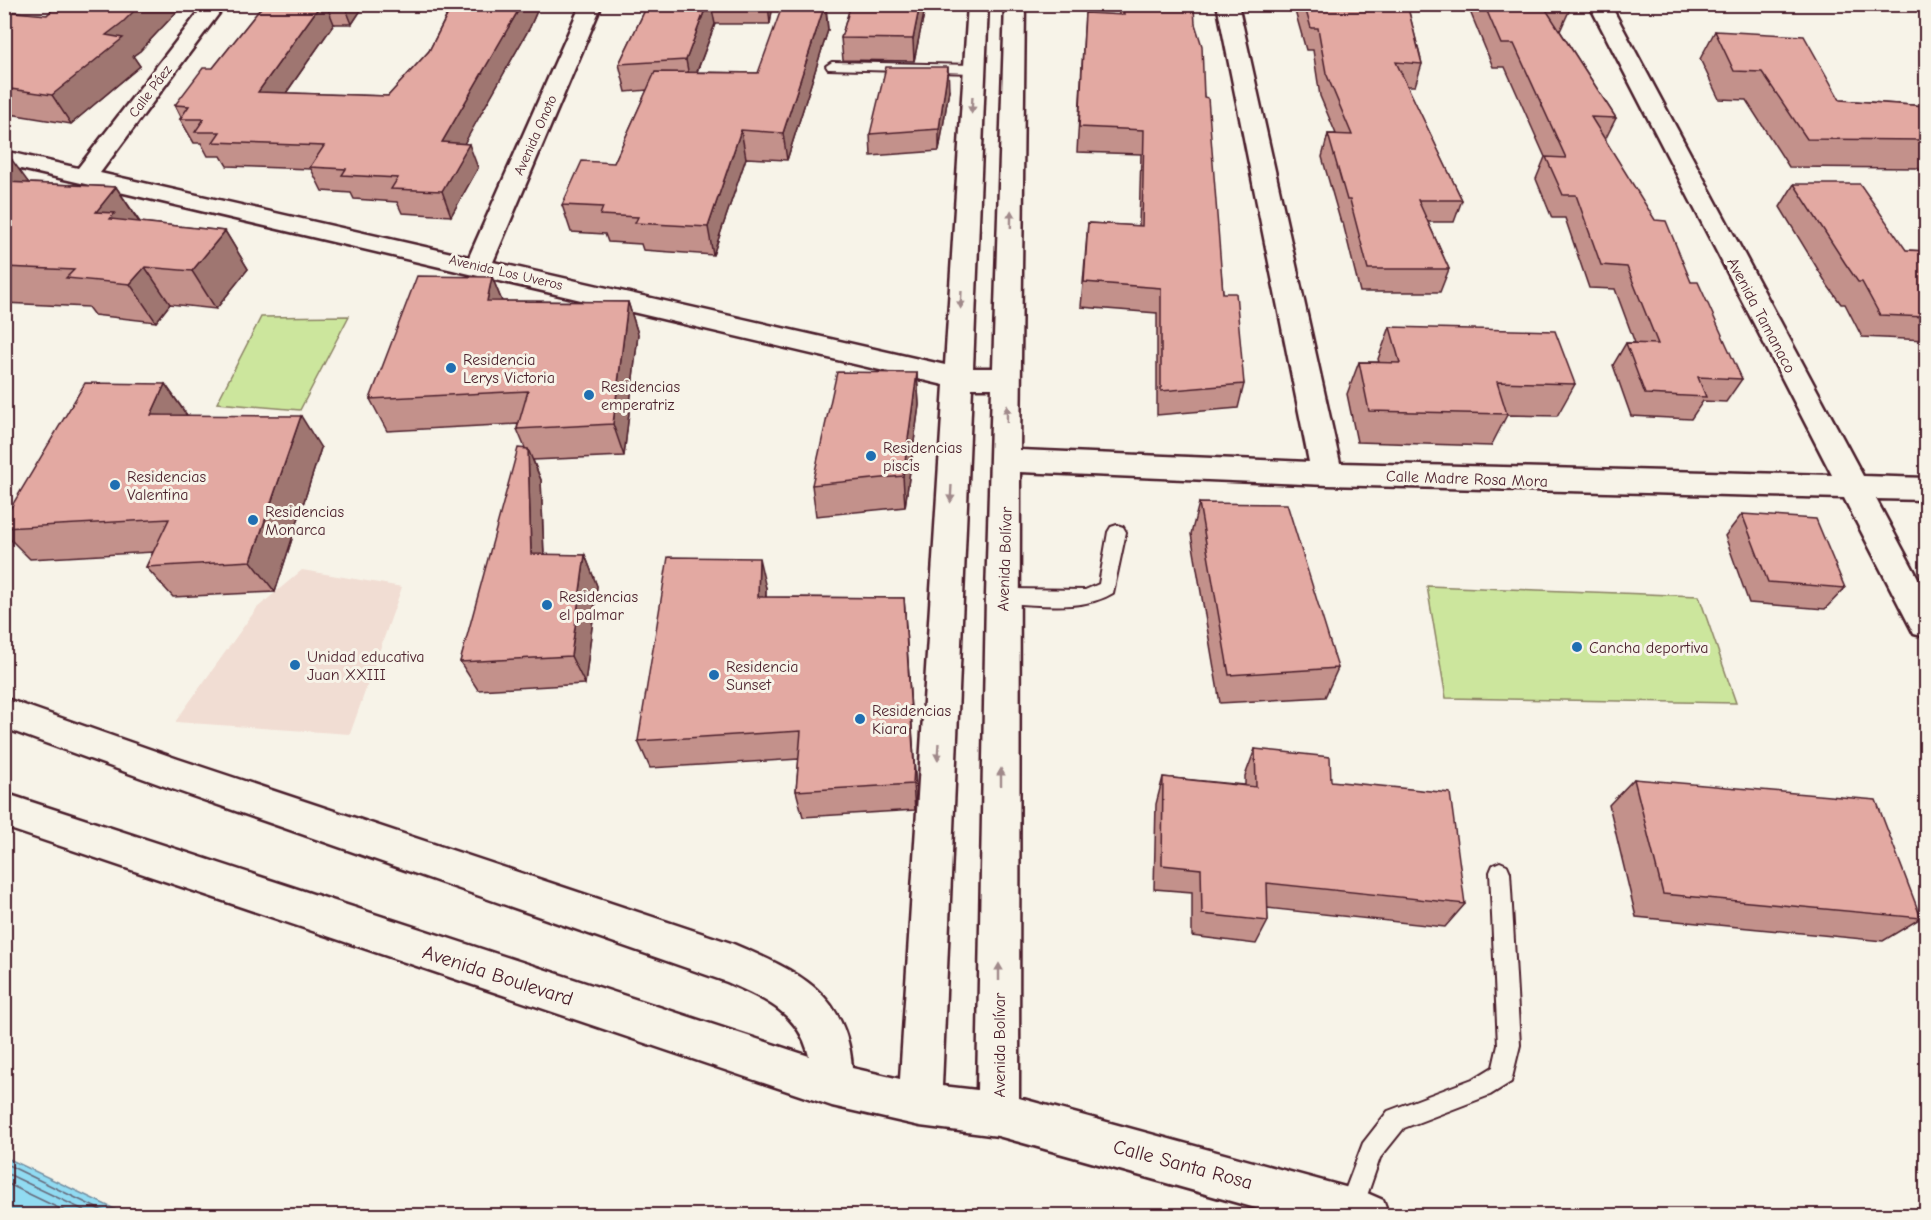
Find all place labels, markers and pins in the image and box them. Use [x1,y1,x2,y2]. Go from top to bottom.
place label: Residencia Lerys Victoria [463,351,555,387]
marker: Residencia Lerys Victoria [444,361,458,375]
place label: Residencias emperatriz [601,378,681,414]
marker: Residencias emperatriz [582,388,596,402]
place label: Residencias piscis [883,439,963,475]
marker: Residencias piscis [864,449,878,463]
place label: Residencias Valentina [127,468,207,504]
marker: Residencias Valentina [108,478,122,492]
place label: Residencias Monarca [265,503,345,539]
marker: Residencias Monarca [246,513,260,527]
place label: Residencias el palmar [559,588,639,624]
marker: Residencias el palmar [540,598,554,612]
place label: Cancha deportiva [1589,639,1708,657]
marker: Cancha deportiva [1570,640,1584,654]
place label: Unidad educativa Juan XXIII [307,648,425,684]
marker: Unidad educativa Juan XXIII [288,658,302,672]
place label: Residencia Sunset [726,658,799,694]
marker: Residencia Sunset [707,668,721,682]
place label: Residencias Kiara [872,702,952,738]
marker: Residencias Kiara [853,712,867,726]

